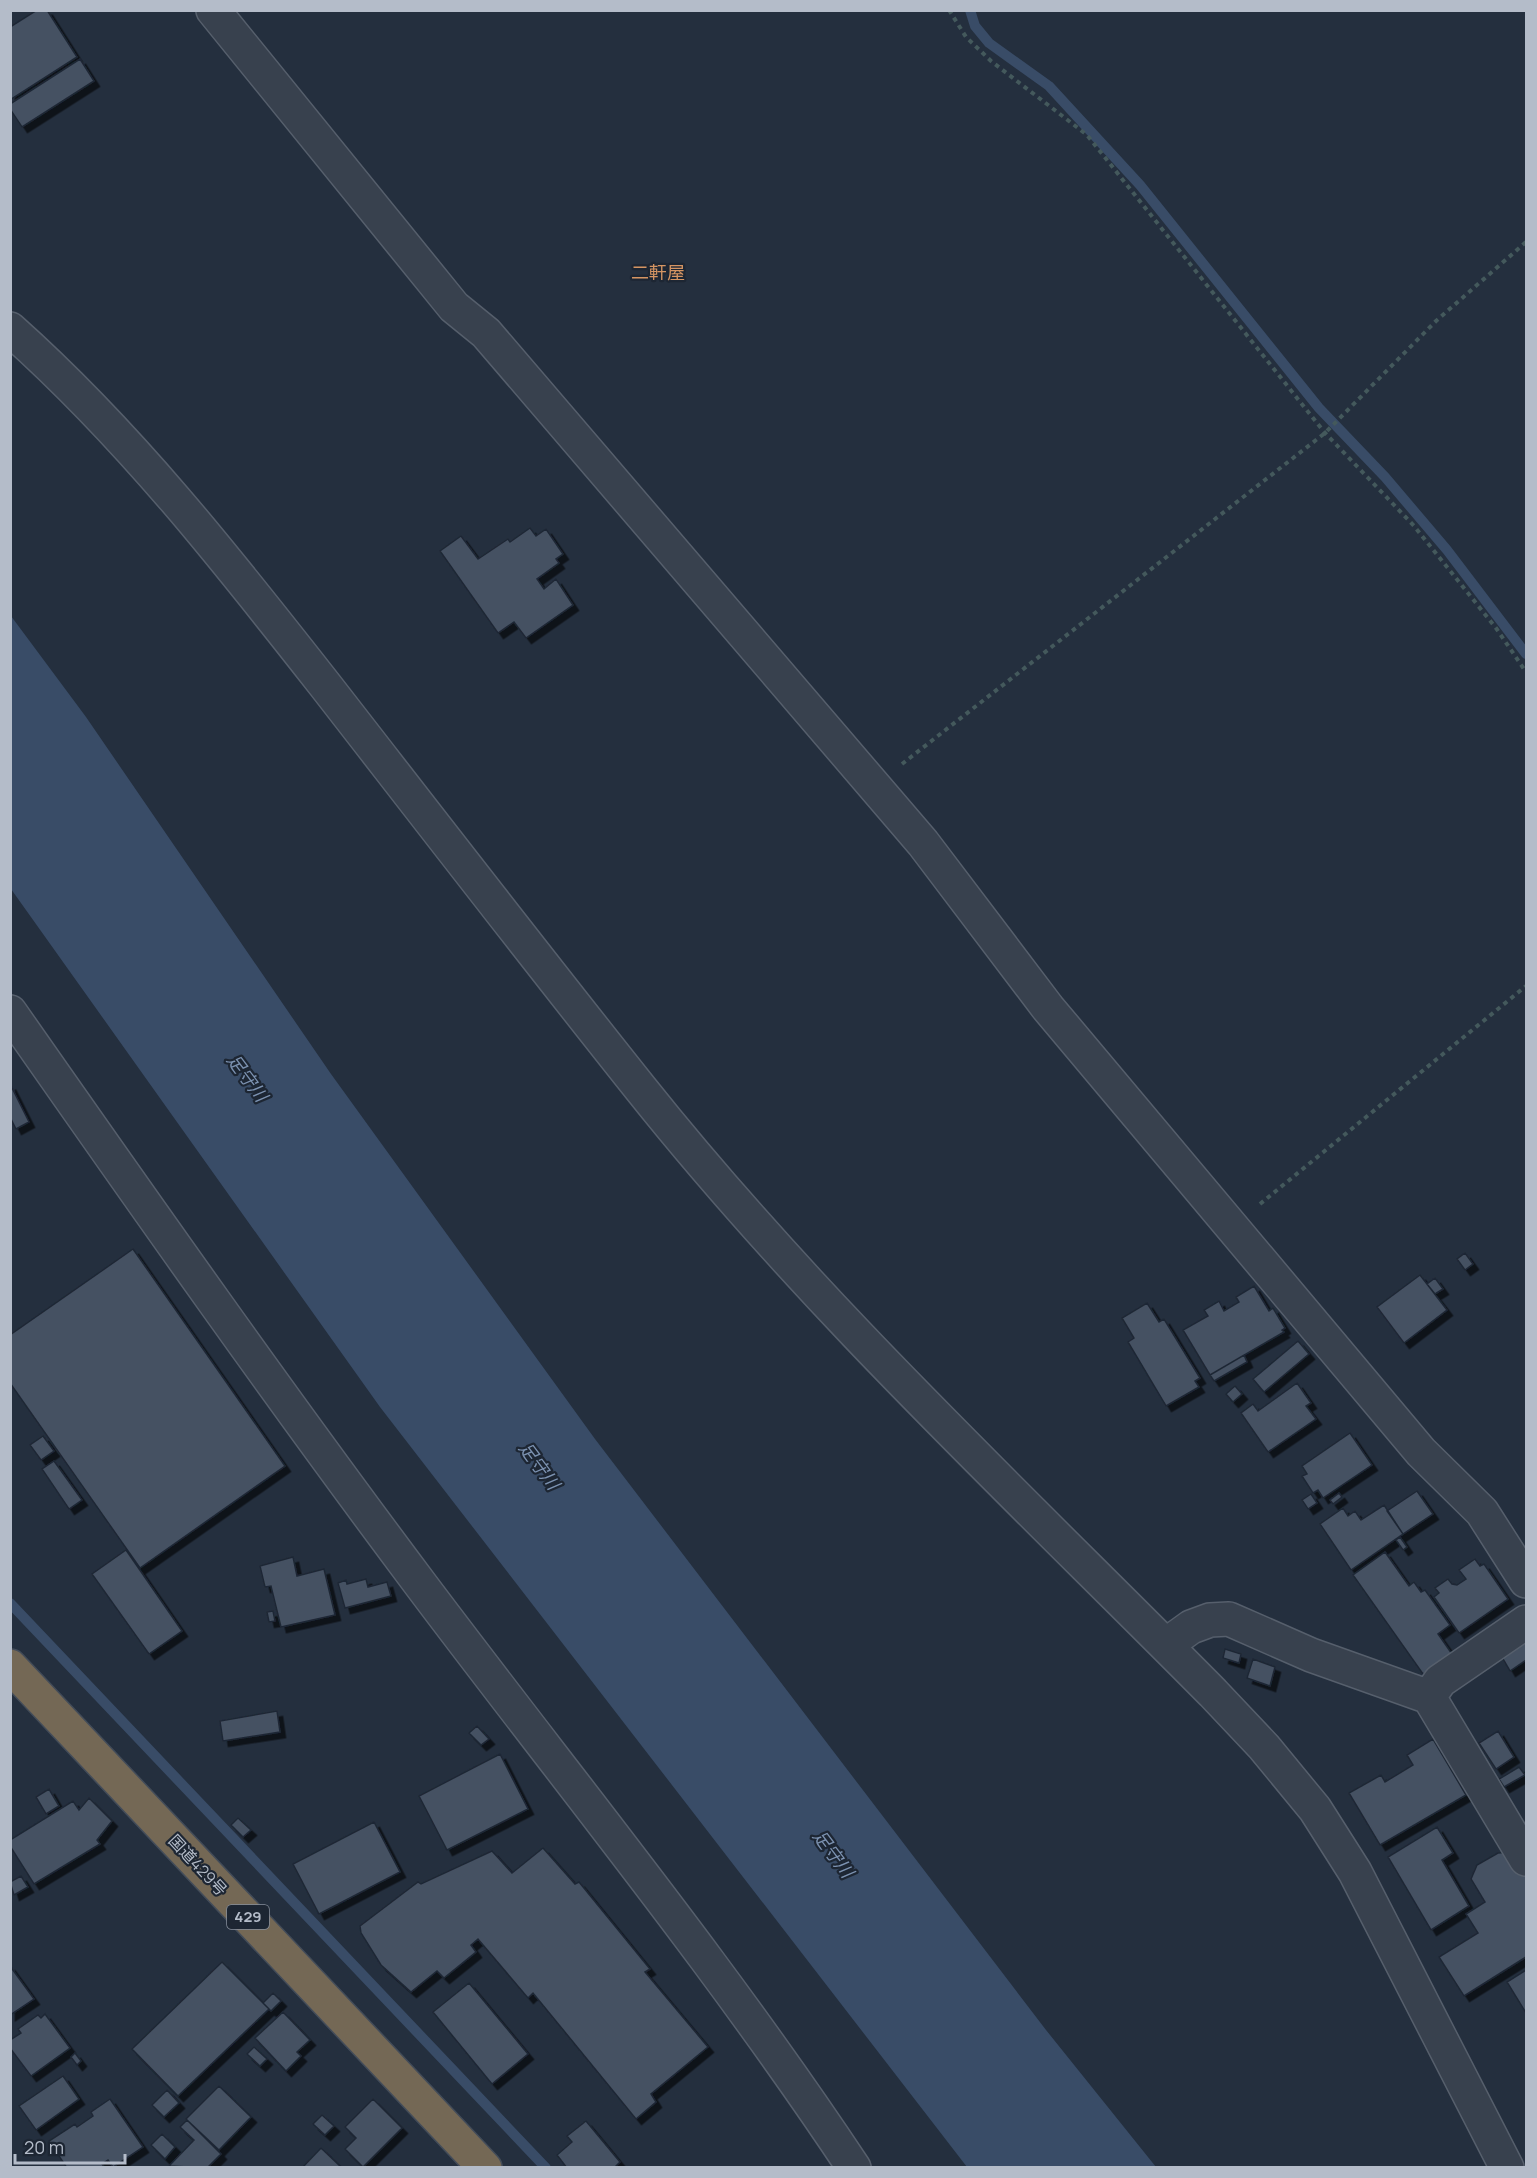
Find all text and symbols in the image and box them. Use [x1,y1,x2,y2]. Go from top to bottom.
district label: 二軒屋 [631,260,685,284]
water label: 足守川 [222,1049,275,1108]
water label: 足守川 [514,1437,567,1496]
water label: 足守川 [808,1825,861,1884]
street label: 国道429号 [164,1830,232,1900]
road number: 429 [227,1905,269,1929]
scale bar [15,2127,124,2165]
text: 20 m [24,2135,64,2159]

